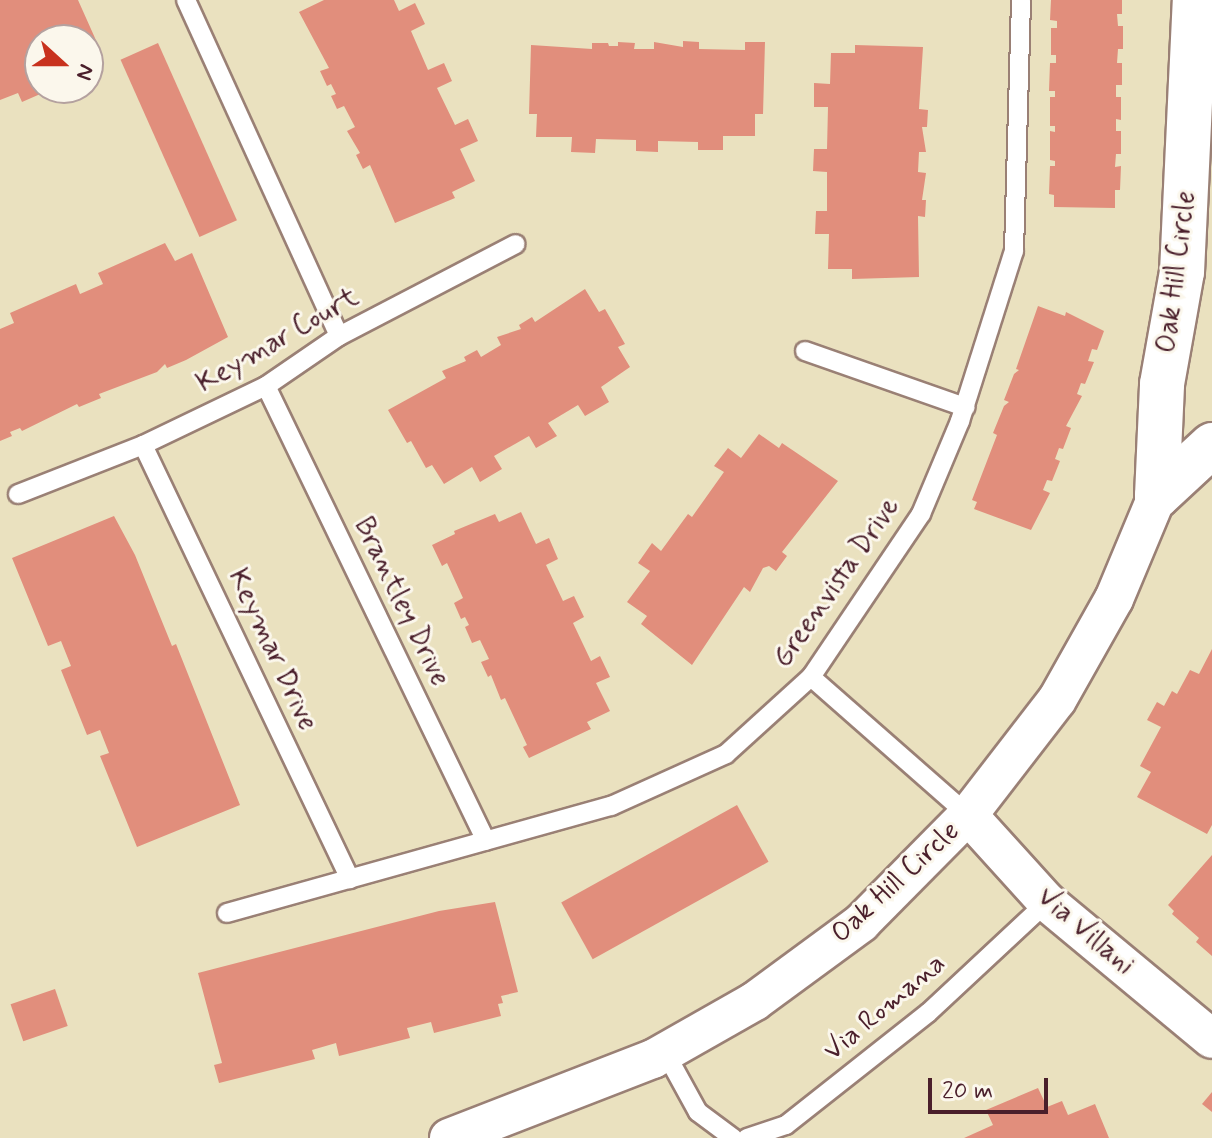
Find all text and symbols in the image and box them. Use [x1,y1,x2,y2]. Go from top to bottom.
north arrow [24,24,104,104]
text: N [69,60,100,84]
street label: Oak Hill Circle [1150,186,1204,358]
street label: Keymar Court [192,282,364,400]
street label: Greenvista Drive [766,492,908,674]
street label: Brantley Drive [346,512,456,692]
street label: Keymar Drive [220,565,324,735]
street label: Oak Hill Circle [823,813,969,953]
street label: Via Villani [1030,881,1140,983]
street label: Via Romana [816,946,954,1070]
scale bar [932,1062,1052,1112]
text: 20 m [942,1076,993,1107]

